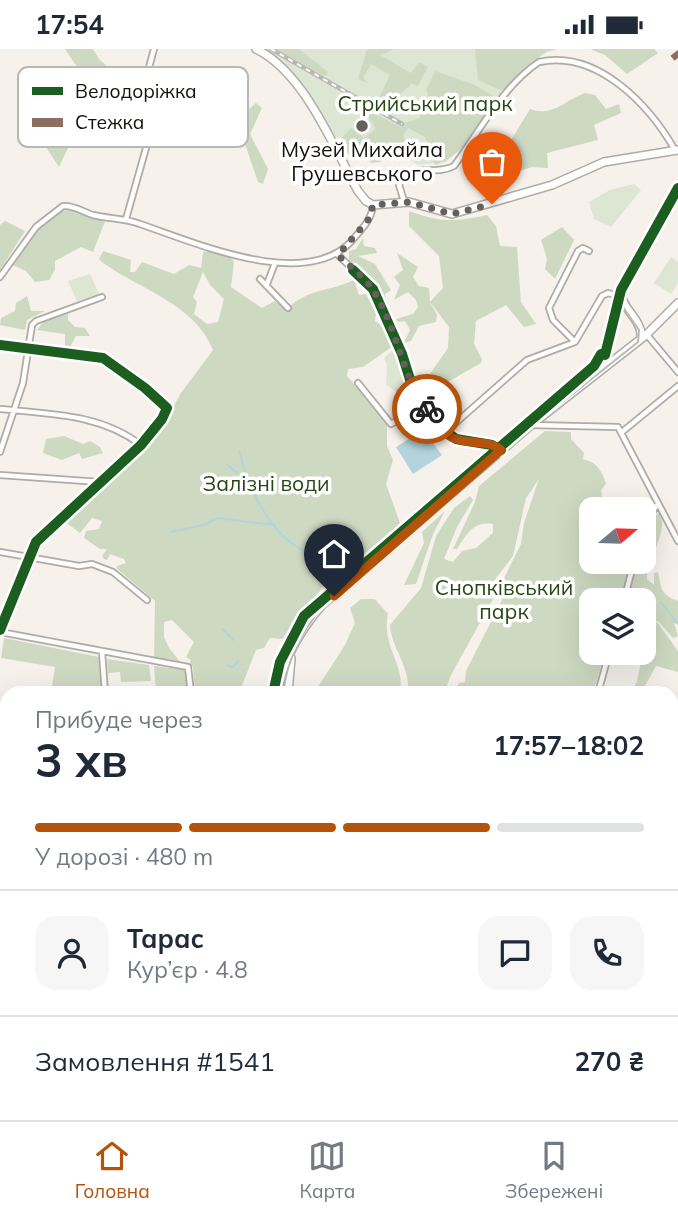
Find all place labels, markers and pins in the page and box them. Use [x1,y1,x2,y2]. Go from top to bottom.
marker: Музей Михайла Грушевського [354,118,370,134]
pin [462,132,522,204]
place label: Музей Михайла Грушевського [281,136,443,186]
pin [304,524,364,596]

